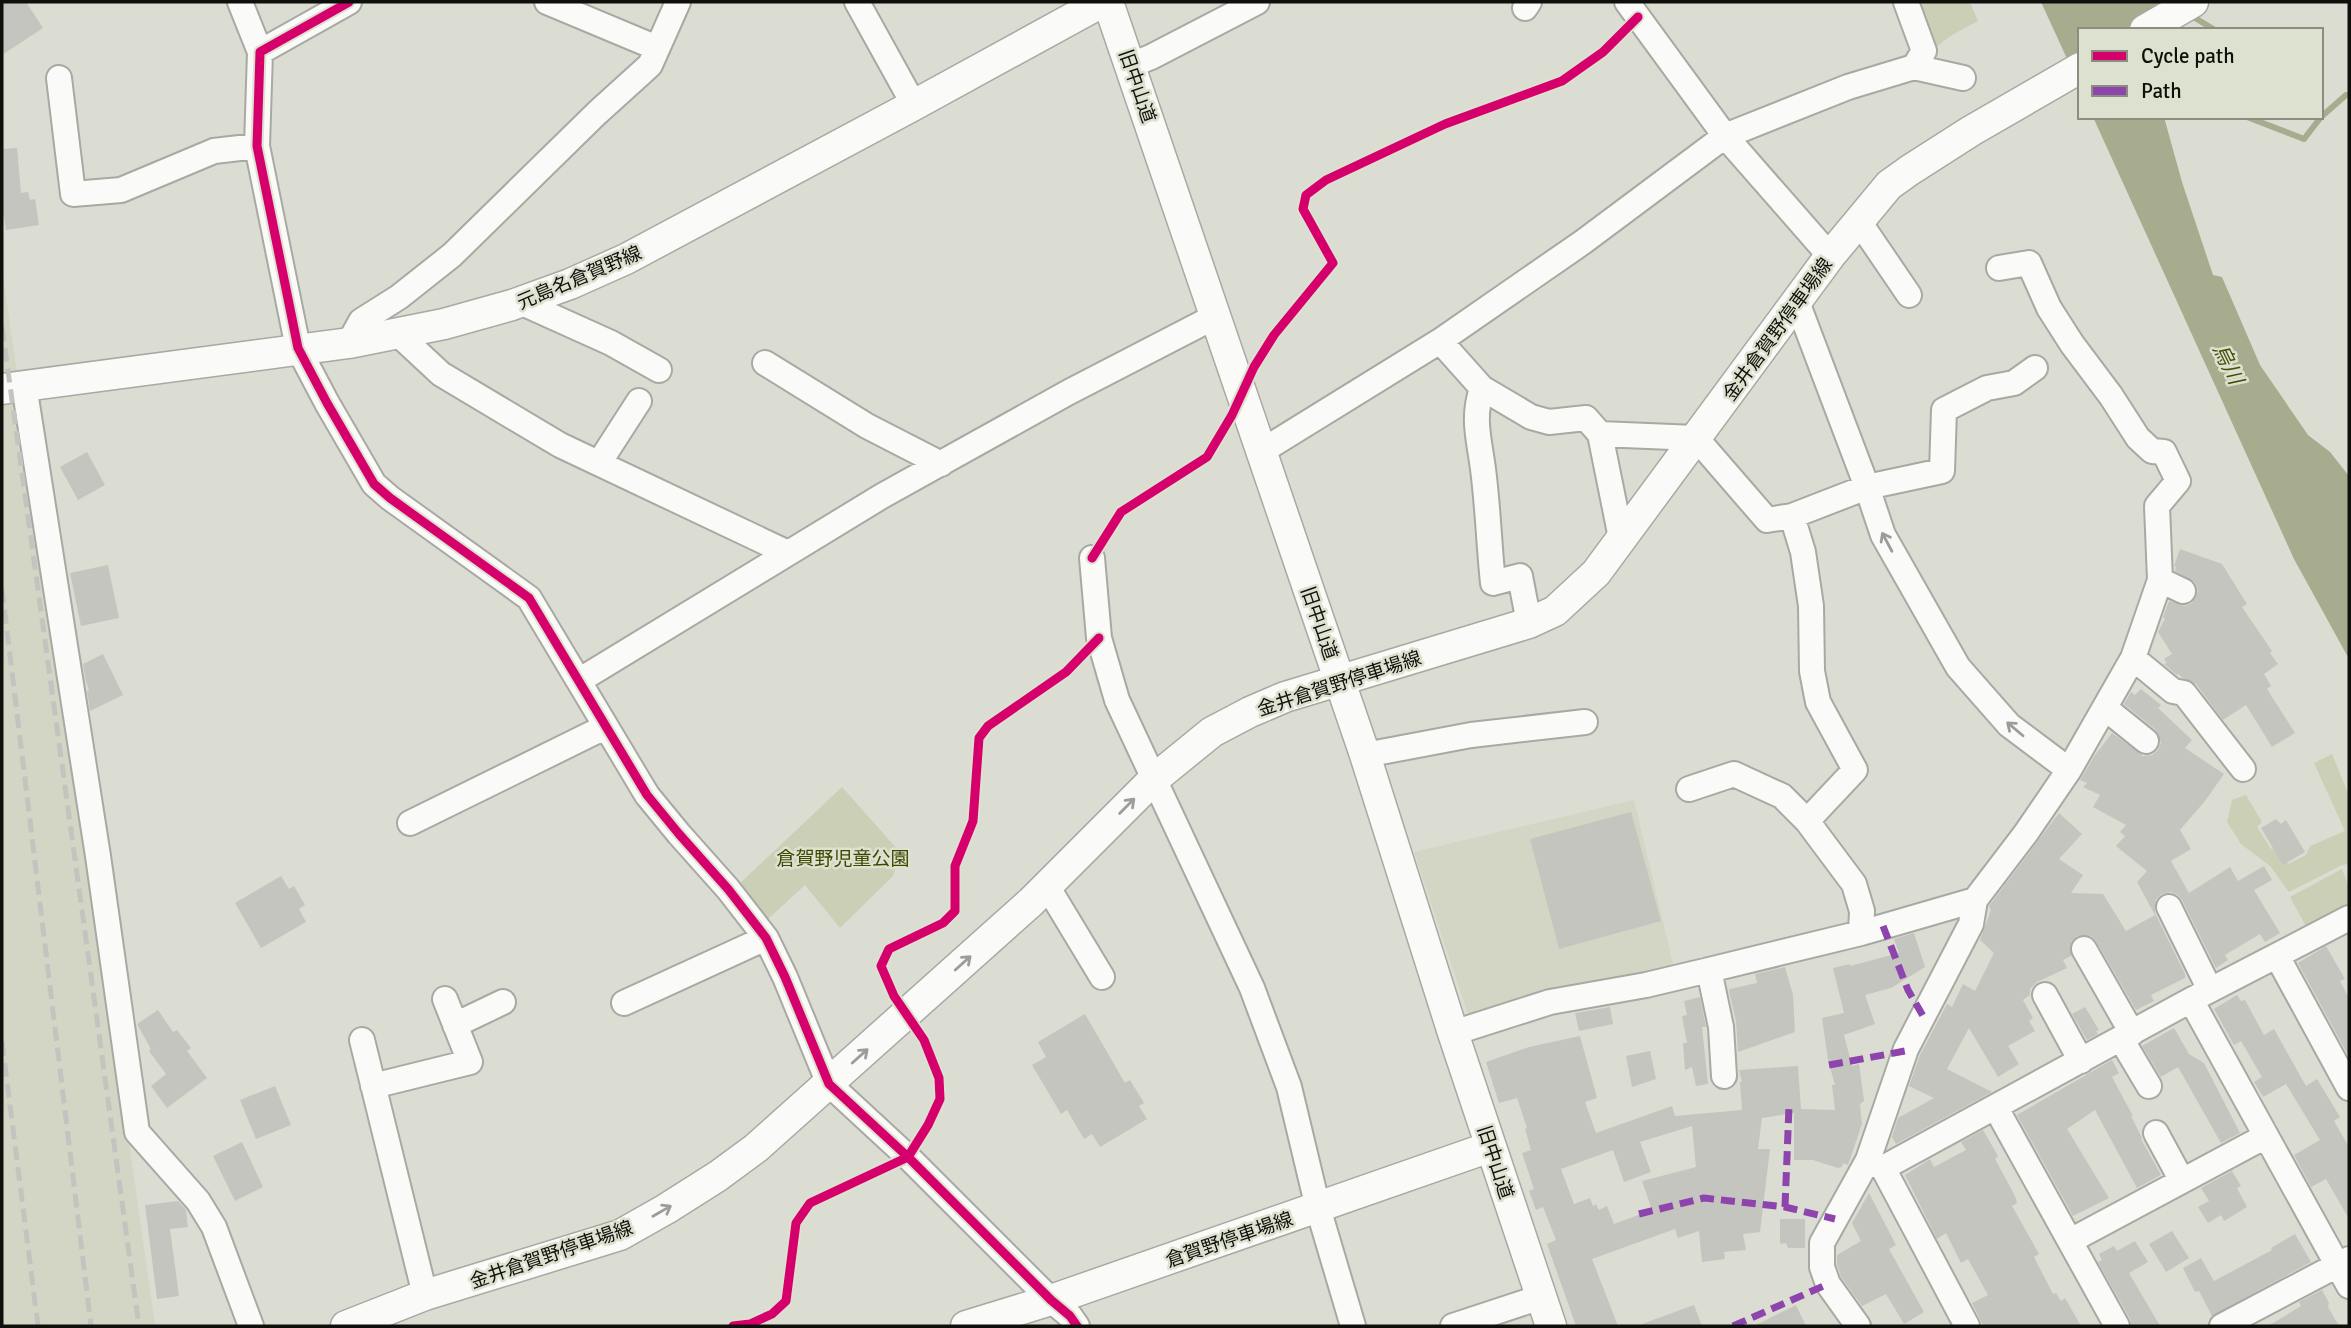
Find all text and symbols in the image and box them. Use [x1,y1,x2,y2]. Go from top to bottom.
legend [2078,28,2323,119]
text: Cycle path [2141,43,2235,69]
street label: 旧中山道 [1113,46,1161,126]
text: Path [2141,78,2182,104]
street label: 元島名倉賀野線 [513,241,645,315]
street label: 金井倉賀野停車場線 [1718,253,1838,406]
water label: 烏川 [2207,339,2250,390]
one-way arrow [1880,533,1894,553]
street label: 旧中山道 [1295,583,1343,663]
street label: 金井倉賀野停車場線 [1254,646,1424,722]
one-way arrow [2006,721,2024,737]
one-way arrow [1119,798,1136,815]
park label: 倉賀野児童公園 [776,847,910,871]
one-way arrow [954,955,971,972]
one-way arrow [851,1048,869,1064]
street label: 旧中山道 [1472,1122,1518,1202]
one-way arrow [652,1204,672,1218]
street label: 倉賀野停車場線 [1163,1207,1296,1273]
street label: 金井倉賀野停車場線 [467,1216,636,1294]

